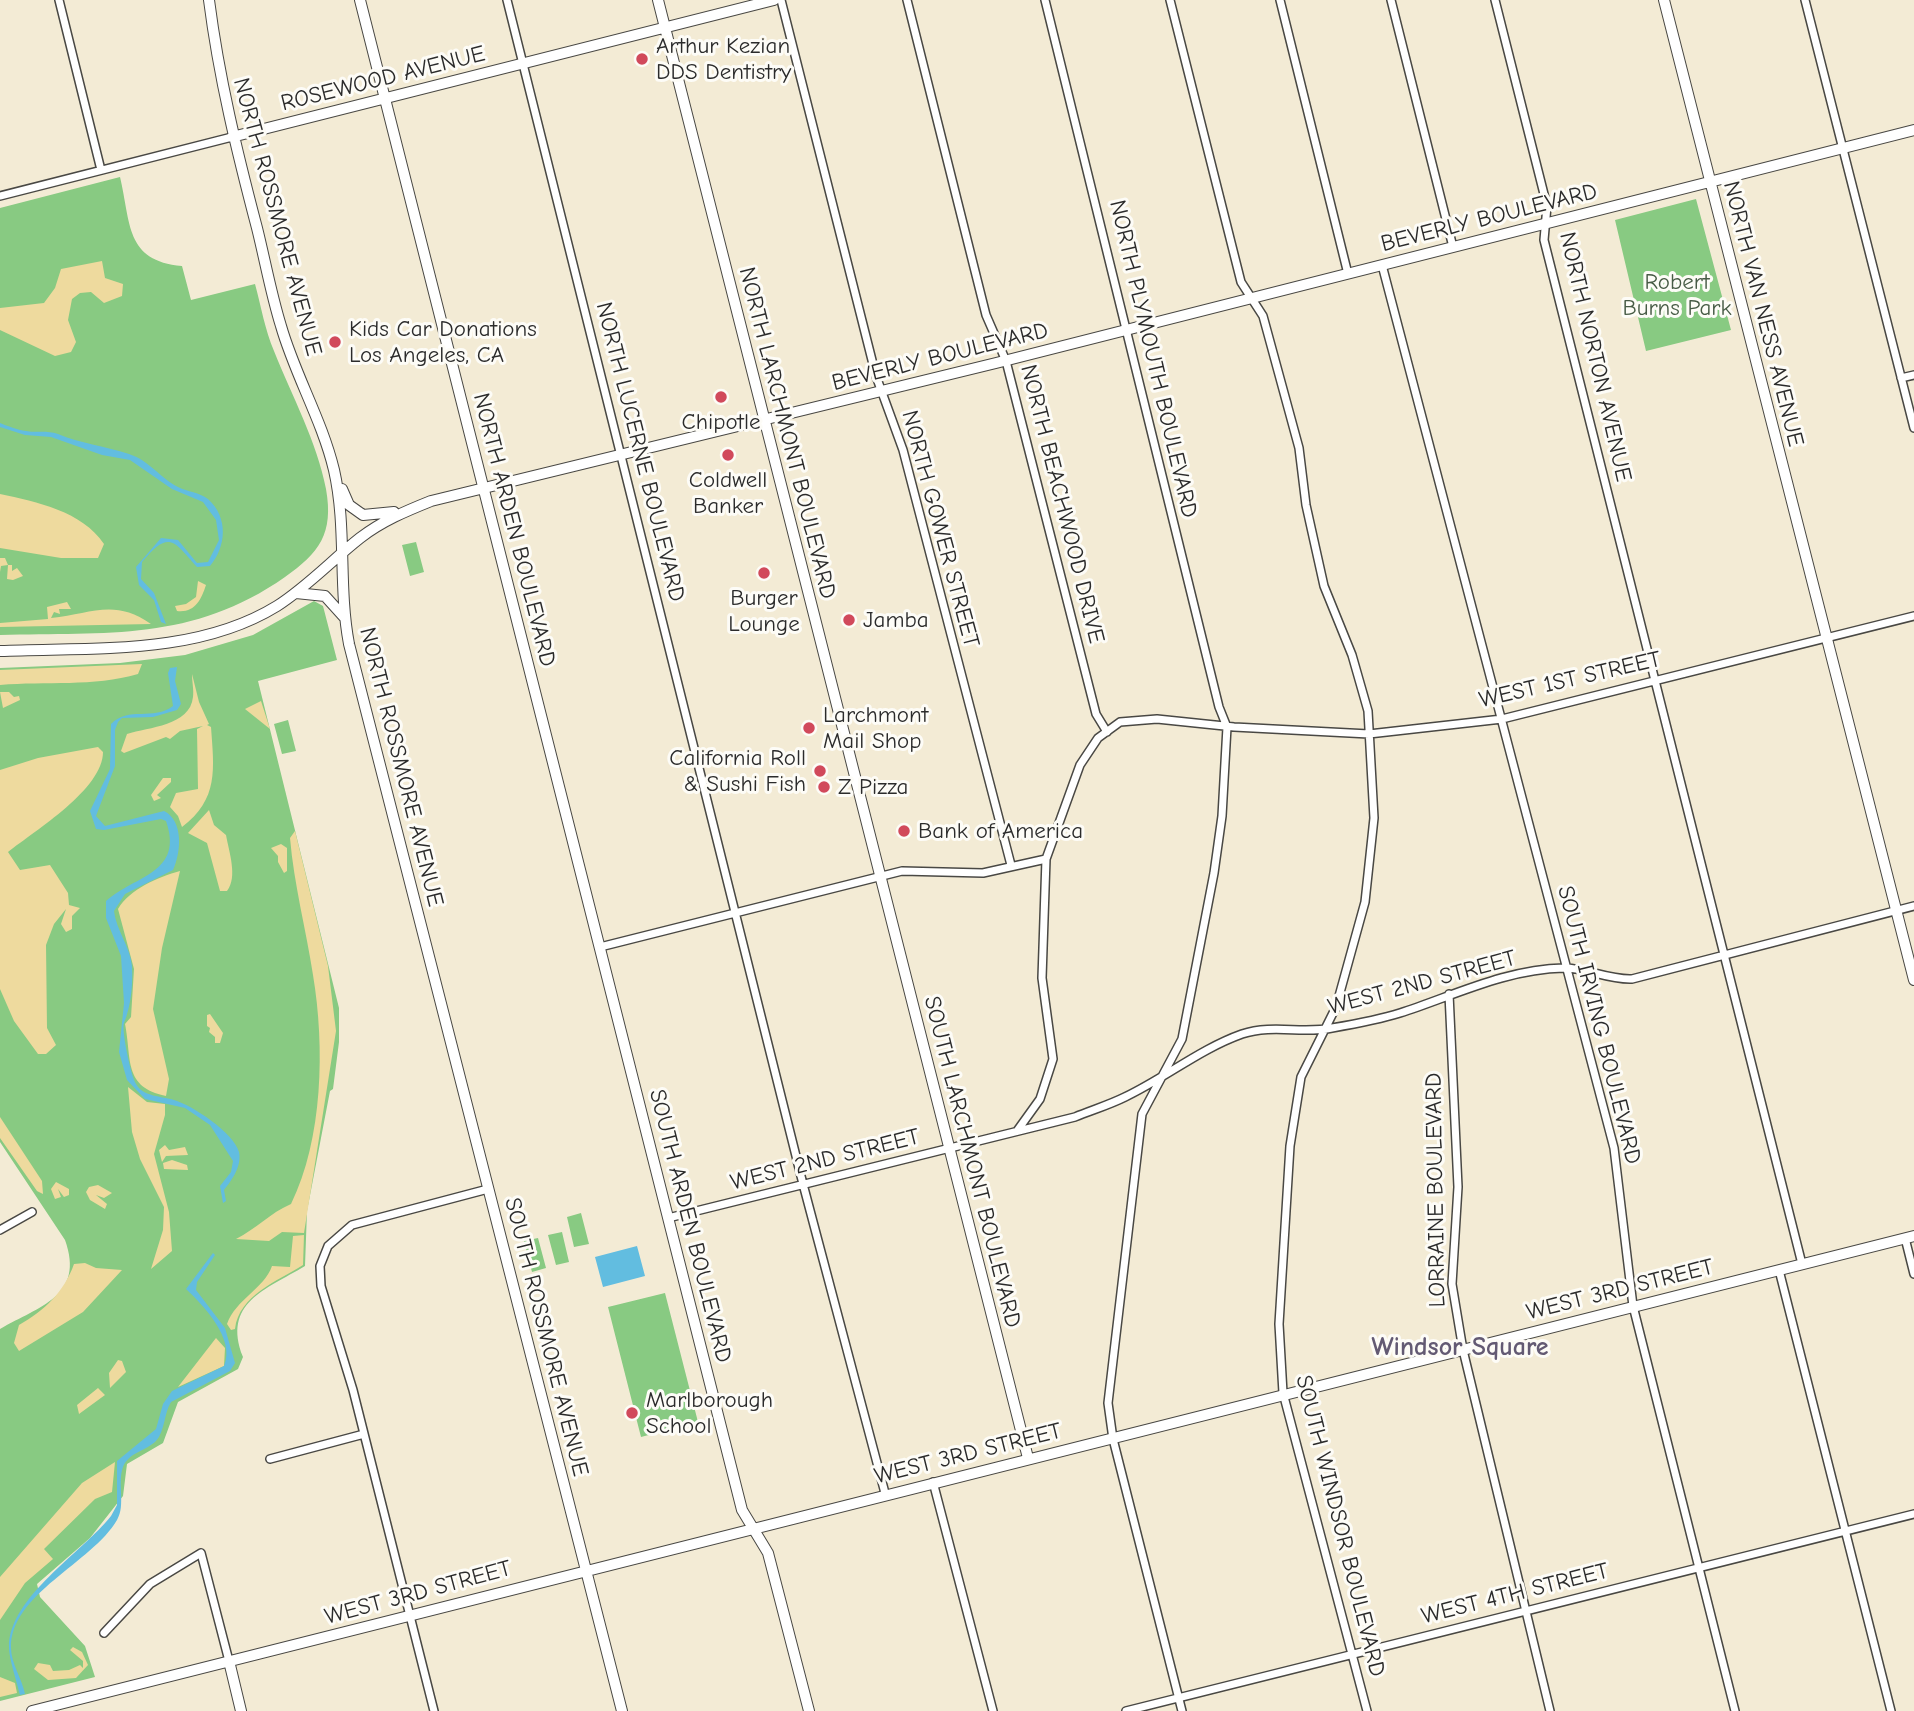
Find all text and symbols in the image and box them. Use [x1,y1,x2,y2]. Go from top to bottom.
place label: Arthur Kezian DDS Dentistry [656,32,791,86]
street label: ROSEWOOD AVENUE [278,40,488,118]
marker: Arthur Kezian DDS Dentistry [634,51,650,67]
street label: NORTH ROSSMORE AVENUE [227,75,327,359]
street label: BEVERLY BOULEVARD [1378,178,1600,258]
street label: NORTH VAN NESS AVENUE [1717,178,1809,450]
street label: NORTH PLYMOUTH BOULEVARD [1103,198,1203,520]
street label: NORTH NORTON AVENUE [1553,229,1637,485]
street label: NORTH LARCHMONT BOULEVARD [732,264,842,602]
park label: Robert Burns Park [1622,268,1732,322]
street label: NORTH LUCERNE BOULEVARD [589,299,691,605]
place label: Kids Car Donations Los Angeles, CA [349,315,537,369]
street label: BEVERLY BOULEVARD [829,317,1051,397]
marker: Kids Car Donations Los Angeles, CA [327,334,343,350]
street label: NORTH BEACHWOOD DRIVE [1014,362,1110,646]
marker: Chipotle [713,389,729,405]
street label: NORTH ARDEN BOULEVARD [467,390,561,670]
place label: Chipotle [682,408,760,436]
street label: NORTH GOWER STREET [895,408,985,650]
marker: Coldwell Banker [720,447,736,463]
place label: Coldwell Banker [689,466,767,520]
marker: Burger Lounge [756,565,772,581]
place label: Burger Lounge [728,584,800,638]
place label: Jamba [863,606,929,634]
marker: Jamba [841,612,857,628]
street label: NORTH ROSSMORE AVENUE [353,625,449,909]
street label: WEST 1ST STREET [1476,646,1664,714]
place label: Larchmont Mail Shop [823,701,928,755]
marker: Larchmont Mail Shop [801,720,817,736]
place label: California Roll & Sushi Fish [669,744,806,798]
marker: California Roll & Sushi Fish [812,763,828,779]
place label: Z Pizza [838,773,908,801]
marker: Z Pizza [816,779,832,795]
place label: Bank of America [918,817,1083,845]
marker: Bank of America [896,823,912,839]
street label: SOUTH IRVING BOULEVARD [1551,883,1647,1167]
street label: WEST 2ND STREET [1325,945,1519,1021]
street label: SOUTH LARCHMONT BOULEVARD [917,993,1027,1331]
street label: LORRAINE BOULEVARD [1420,1072,1452,1308]
street label: SOUTH ARDEN BOULEVARD [643,1086,737,1366]
street label: WEST 2ND STREET [728,1123,922,1197]
street label: SOUTH ROSSMORE AVENUE [498,1195,594,1479]
street label: WEST 3RD STREET [1524,1253,1716,1327]
district label: Windsor Square [1372,1332,1548,1364]
street label: SOUTH WINDSOR BOULEVARD [1289,1372,1391,1680]
place label: Marlborough School [646,1386,773,1440]
marker: Marlborough School [624,1405,640,1421]
street label: WEST 3RD STREET [872,1417,1064,1491]
street label: WEST 3RD STREET [322,1555,514,1631]
street label: WEST 4TH STREET [1419,1557,1611,1631]

